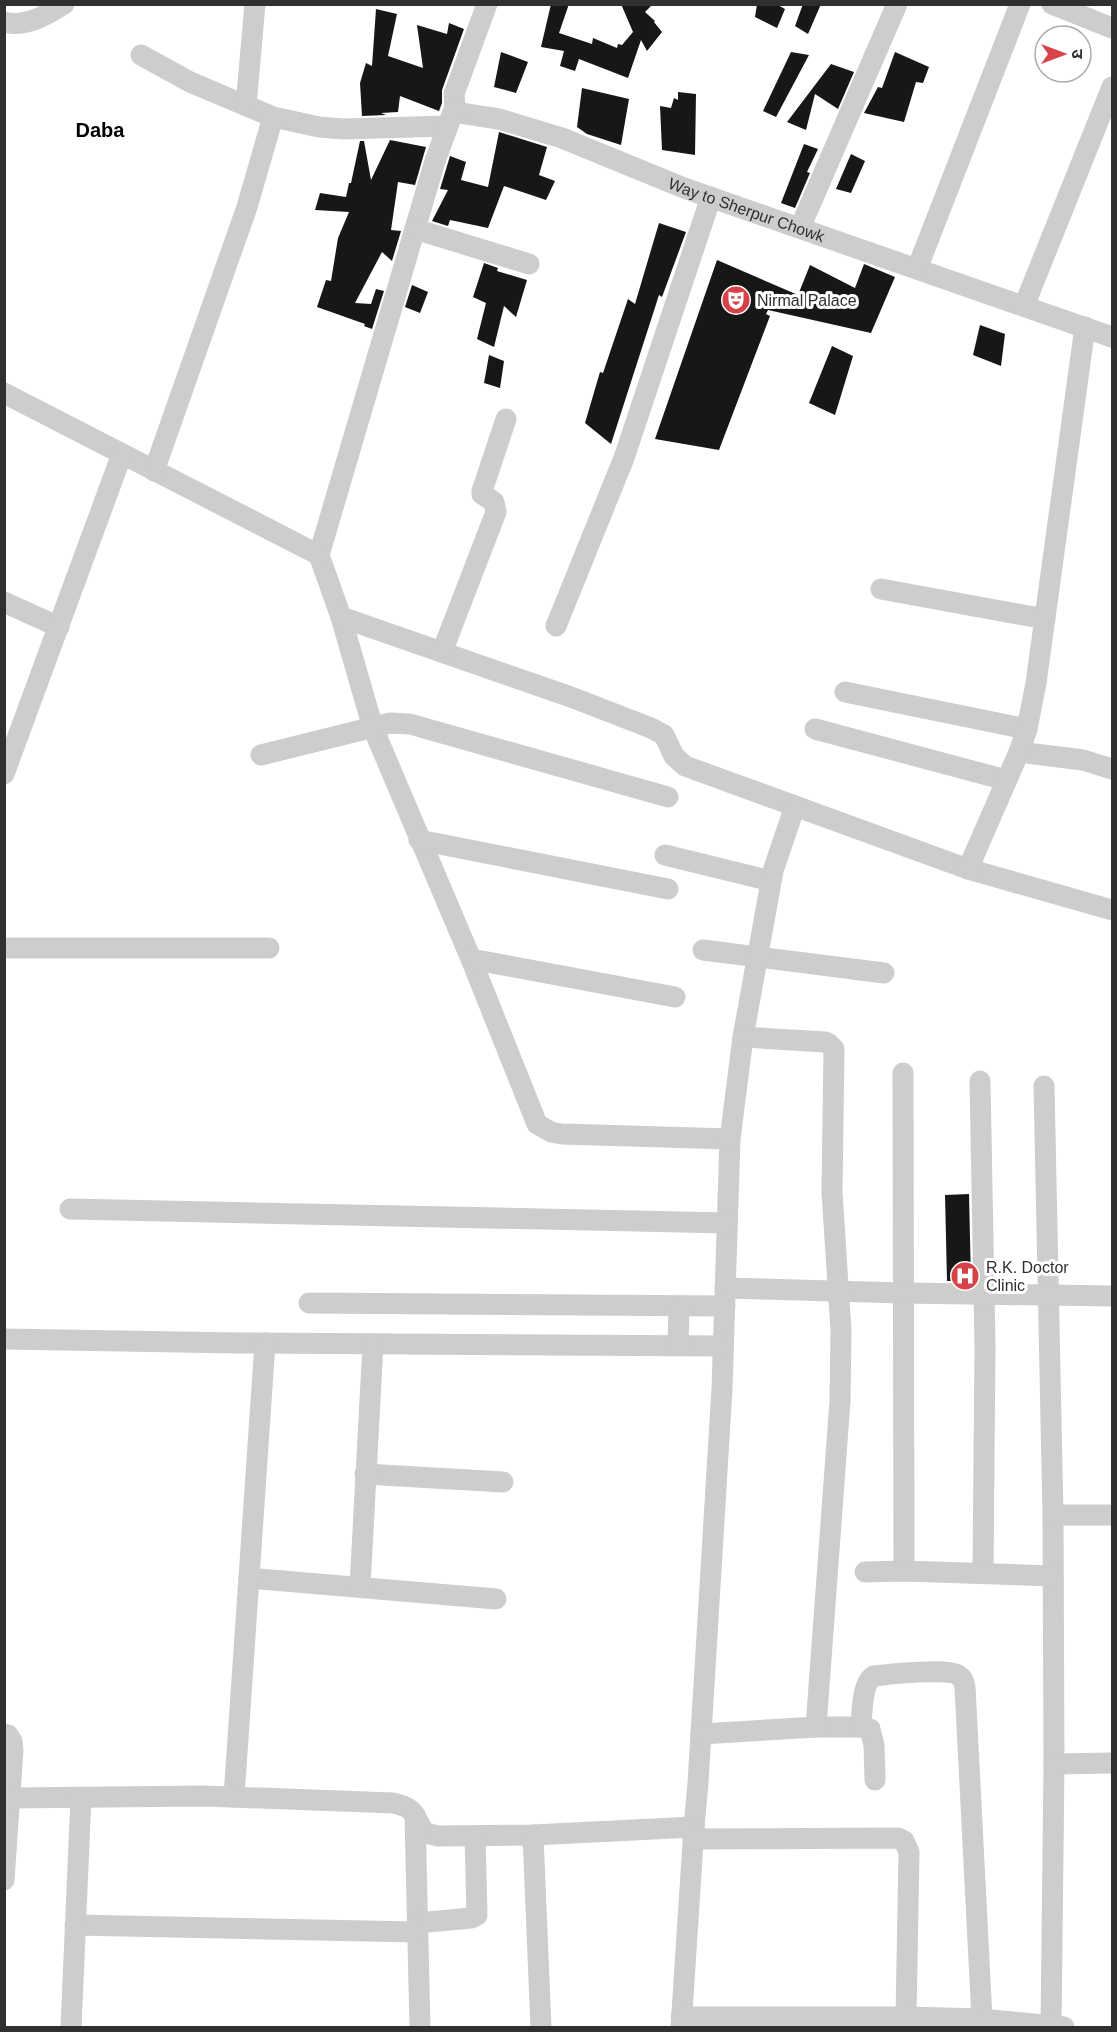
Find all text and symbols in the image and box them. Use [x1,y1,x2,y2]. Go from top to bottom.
north arrow [1033,24,1093,84]
text: उ [1069,49,1086,59]
district label: Daba [76,119,125,141]
street label: Way to Sherpur Chowk [666,174,828,245]
theatre icon: Nirmal Palace [720,284,752,316]
place label: Nirmal Palace [757,292,857,309]
place label: R.K. Doctor Clinic [986,1259,1069,1294]
hospital icon: R.K. Doctor Clinic [949,1260,981,1292]

